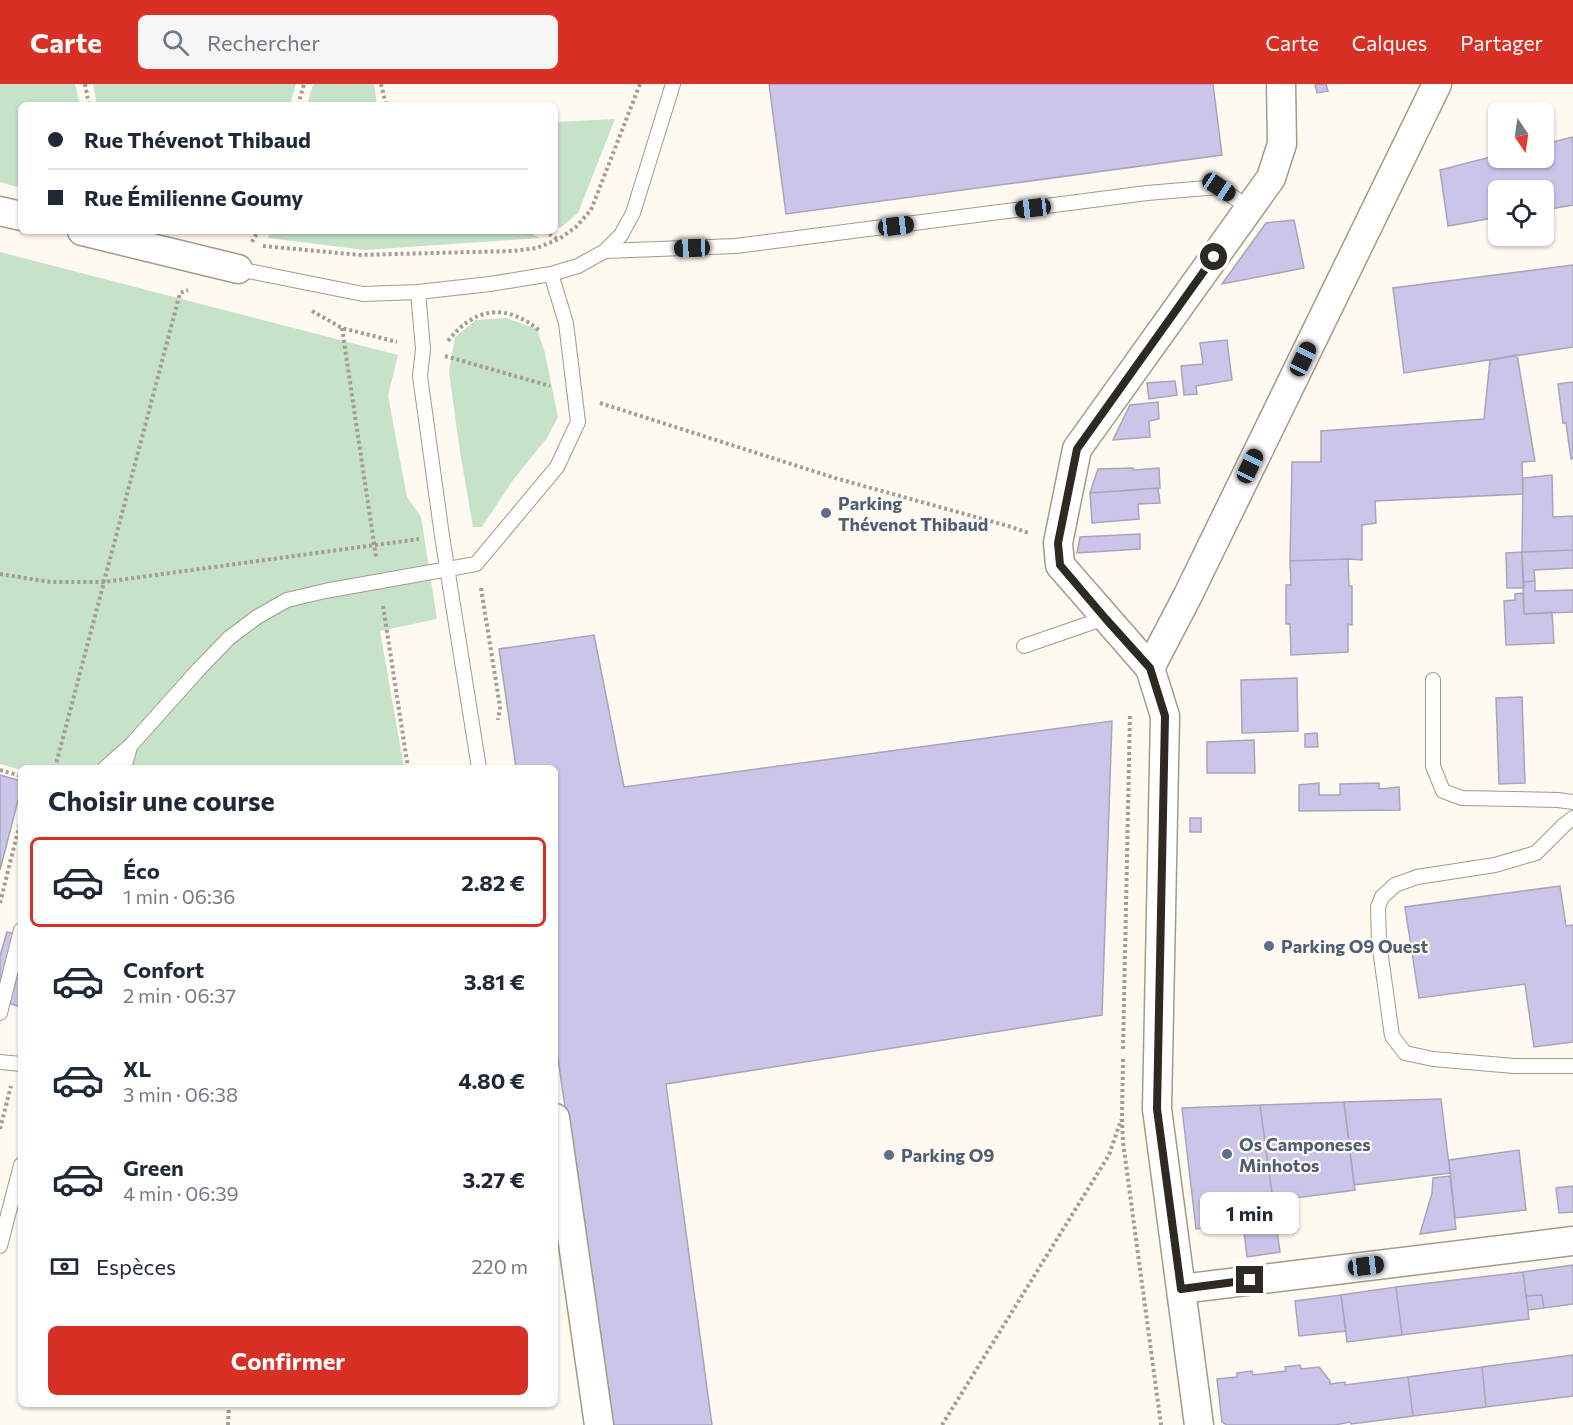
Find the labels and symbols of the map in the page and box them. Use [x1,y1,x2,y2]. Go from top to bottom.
north arrow [1488,102,1554,168]
car [1199,169,1239,205]
car [1014,197,1052,219]
car [877,215,915,237]
car [674,238,710,258]
route start [1200,243,1227,270]
car [1287,339,1319,379]
car [1234,446,1266,486]
place label: Parking Thévenot Thibaud [838,492,988,535]
marker: Parking Thévenot Thibaud [819,506,833,520]
place label: Parking O9 Ouest [1281,935,1429,957]
marker: Parking O9 Ouest [1262,939,1276,953]
place label: Os Camponeses Minhotos [1239,1133,1371,1176]
place label: Parking O9 [901,1144,994,1166]
marker: Os Camponeses Minhotos [1220,1147,1234,1161]
marker: Parking O9 [882,1148,896,1162]
callout: 1 min [1200,1193,1300,1235]
car [1347,1255,1385,1277]
route end [1236,1266,1263,1293]

